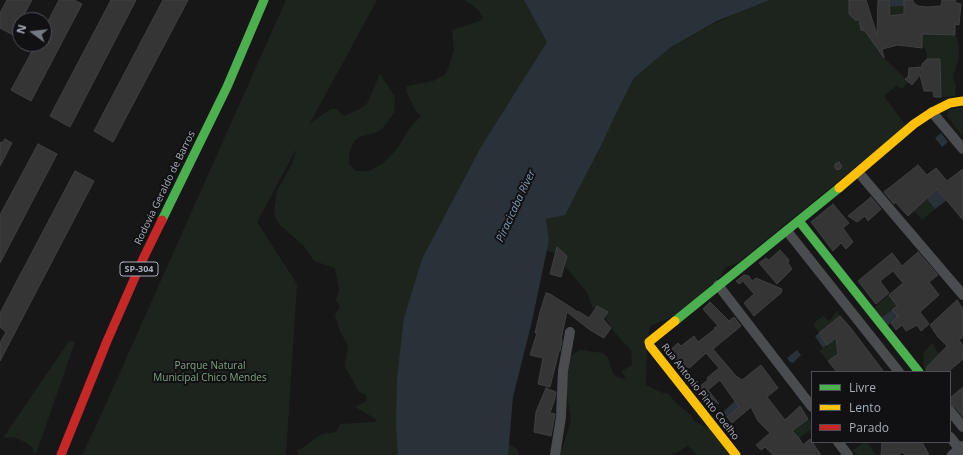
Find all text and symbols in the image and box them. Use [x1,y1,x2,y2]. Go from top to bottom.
north arrow [12,12,52,52]
text: N [12,23,29,35]
street label: Rodovia Geraldo de Barros [132,129,198,247]
water label: Piracicaba River [494,168,538,244]
road number: SP-304 [120,262,158,276]
street label: Rua Antonio Pinto Coelho [659,341,741,443]
park label: Parque Natural Municipal Chico Mendes [153,360,267,384]
legend [811,371,951,443]
text: Livre [849,379,876,396]
text: Lento [849,399,881,416]
text: Parado [849,419,889,436]

